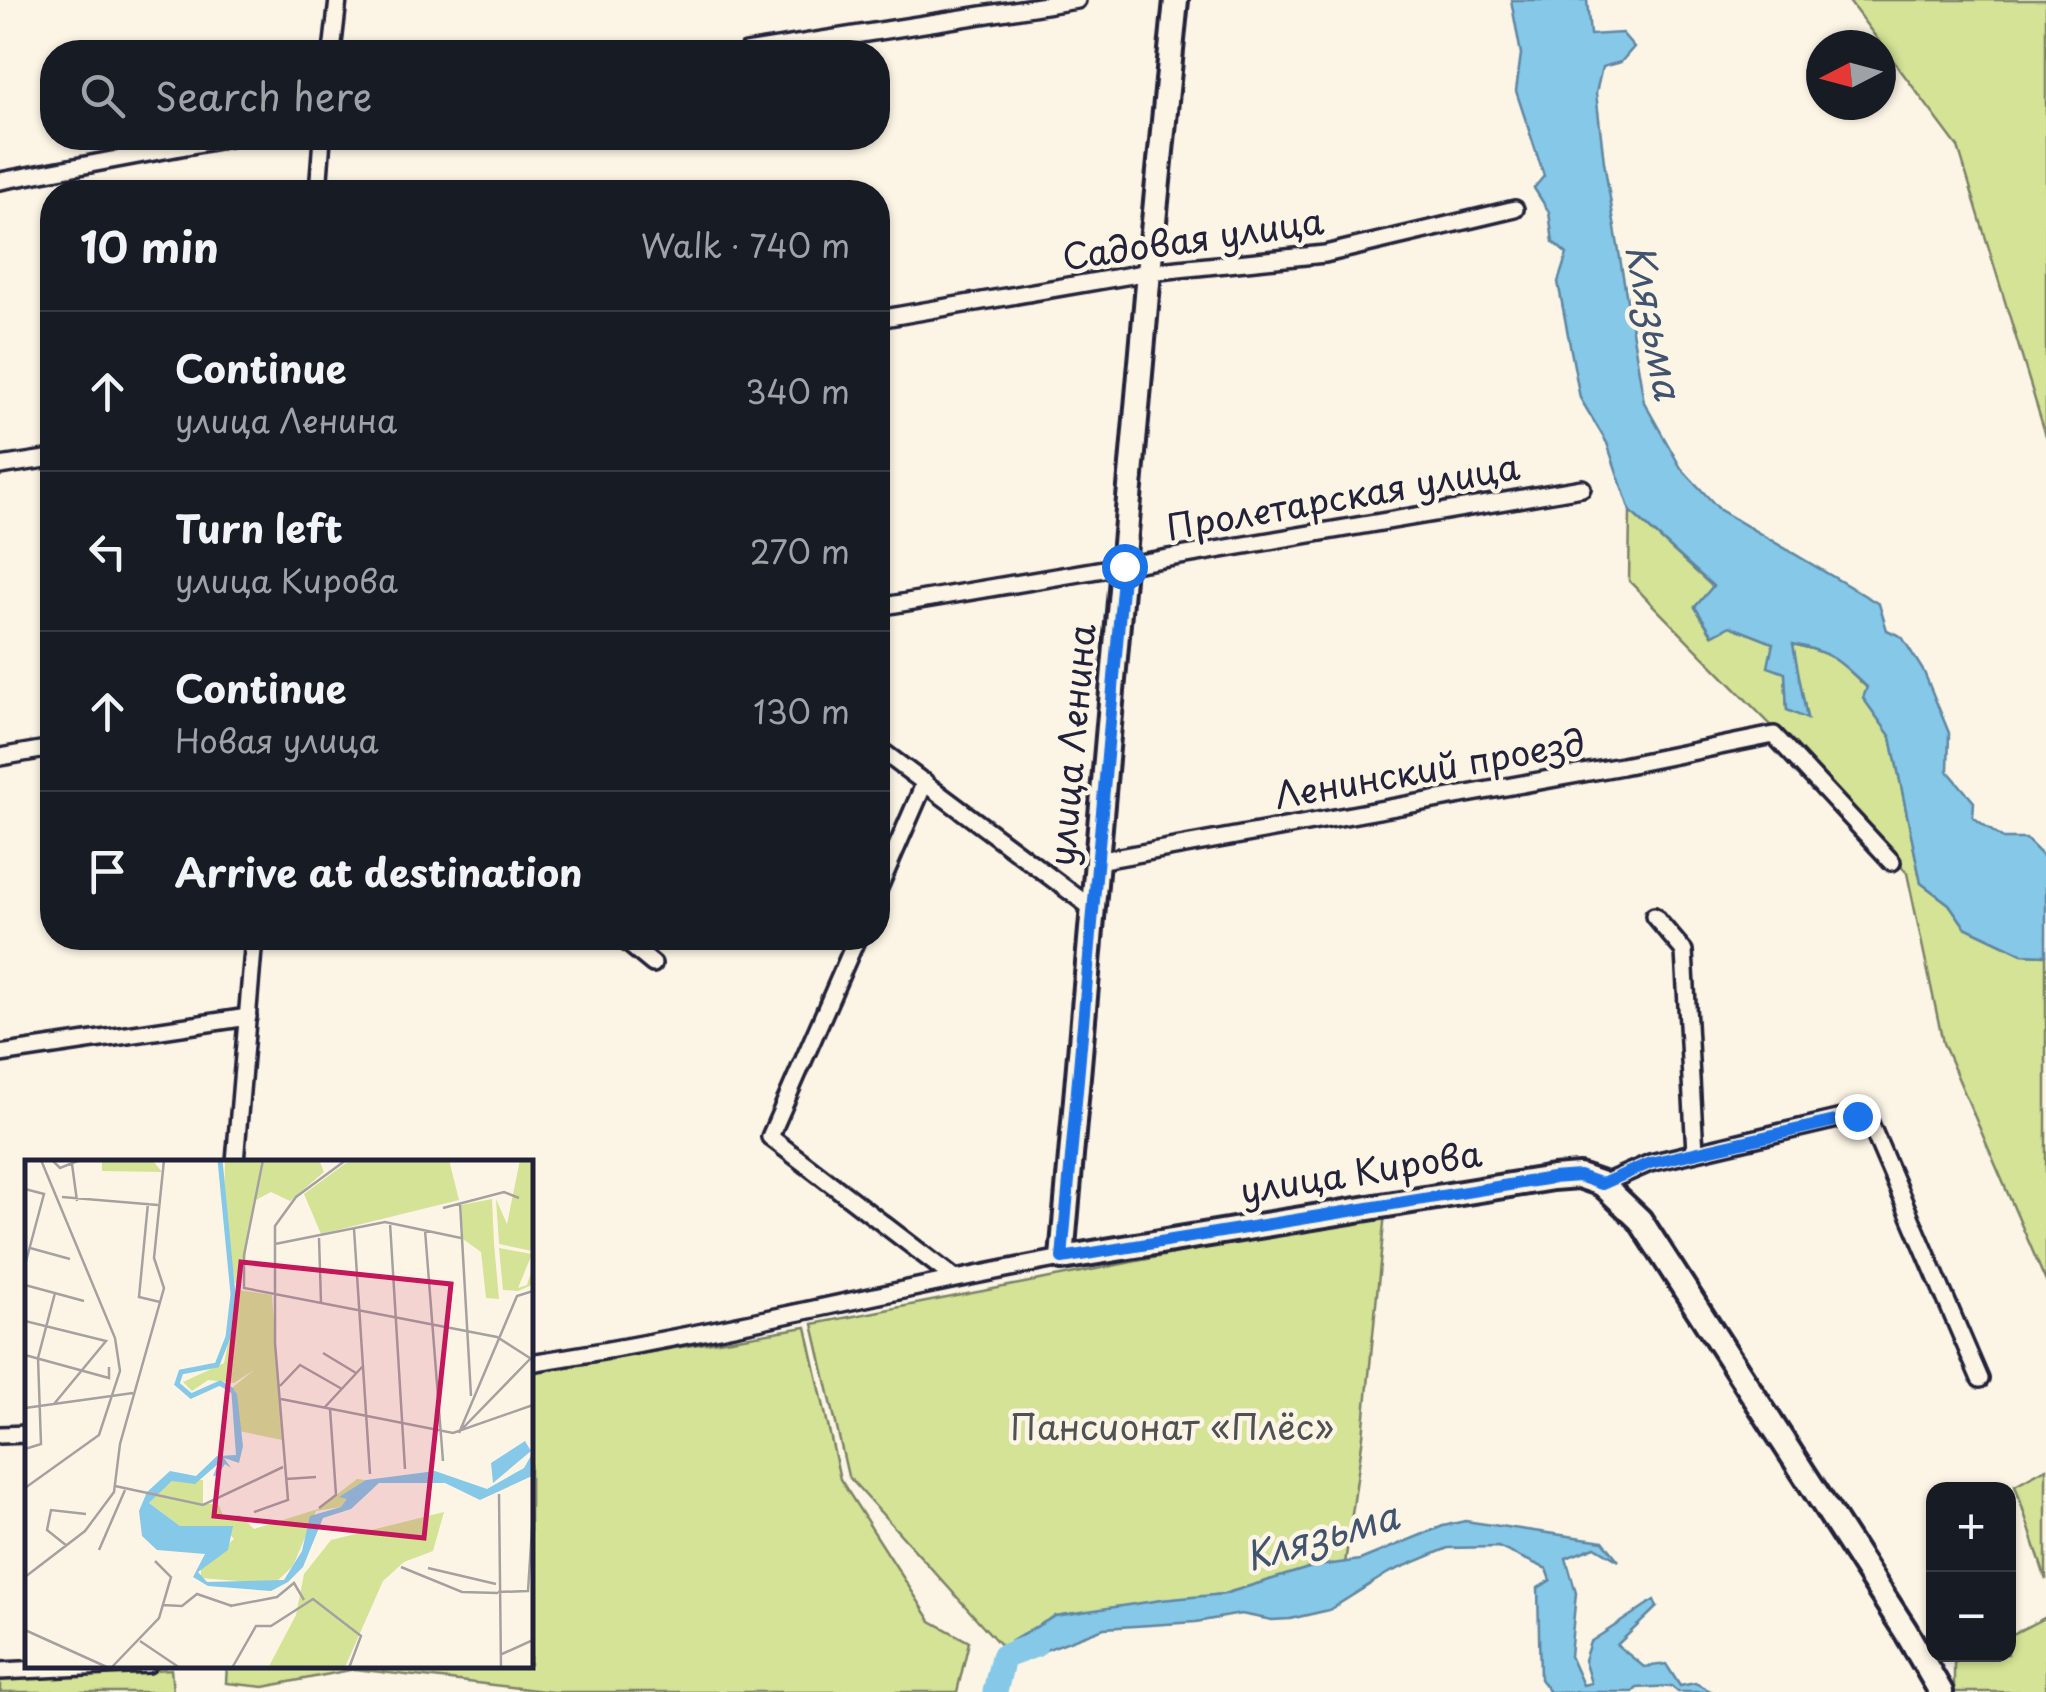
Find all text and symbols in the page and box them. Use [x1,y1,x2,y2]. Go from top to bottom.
north arrow [1806,30,1896,120]
search box [40,40,890,150]
text: Search here [155,67,372,124]
icon: search [75,68,130,123]
street label: Садовая улица [1059,193,1327,282]
text: 10 min [80,214,219,277]
text: Walk · 740 m [641,221,850,269]
water label: Клязьма [1612,239,1699,406]
text: Continue [175,339,346,396]
icon: ahead [80,364,135,419]
text: 340 m [745,367,850,415]
text: улица Ленина [175,396,397,444]
street label: Пролетарская улица [1162,438,1523,553]
text: Turn left [175,499,343,556]
icon: left [80,524,135,579]
text: 270 m [750,527,850,575]
route start [1102,544,1148,590]
text: улица Кирова [175,556,398,604]
street label: улица Ленина [1034,621,1107,868]
text: Continue [175,659,346,716]
icon: ahead [80,684,135,739]
text: 130 m [753,687,850,735]
street label: Ленинский проезд [1270,714,1589,821]
text: Новая улица [175,716,379,764]
text: Arrive at destination [175,843,583,900]
icon: arrive [80,844,135,899]
route end [1835,1094,1881,1140]
street label: улица Кирова [1236,1125,1485,1216]
inset map [25,1160,532,1667]
park label: Пансионат «Плёс» [1010,1399,1334,1452]
map controls [1926,1482,2016,1662]
button: + [1926,1482,2016,1572]
water label: Клязьма [1238,1485,1406,1584]
button: − [1926,1572,2016,1662]

